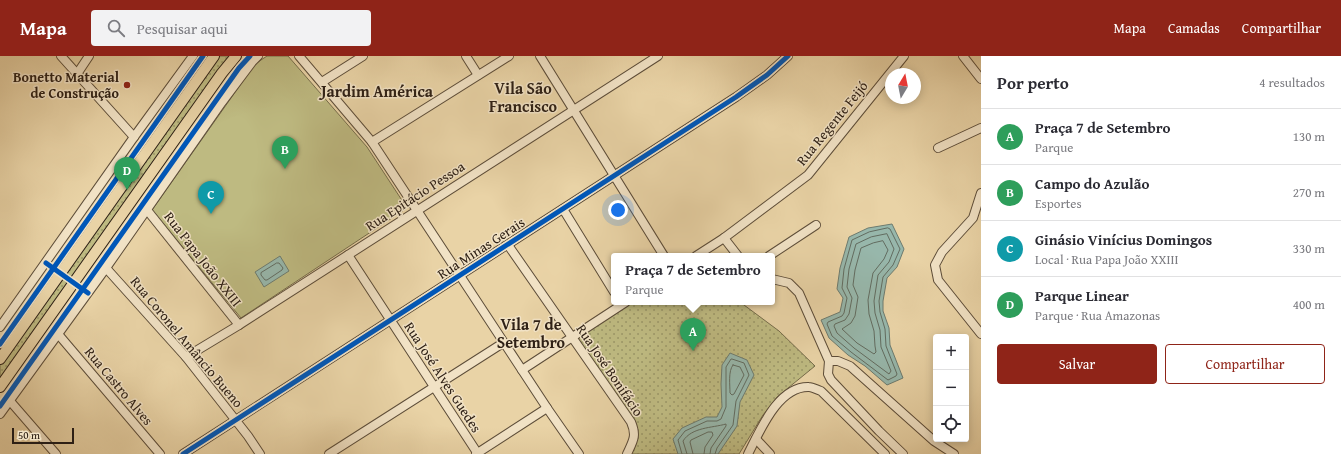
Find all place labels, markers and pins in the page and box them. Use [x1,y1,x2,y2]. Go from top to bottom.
place label: Bonetto Material de Construção [13,67,120,103]
marker: Bonetto Material de Construção [122,80,132,90]
pin: B [272,136,298,169]
pin: D [114,157,140,190]
pin: C [198,181,224,214]
pin: A [680,318,706,351]

